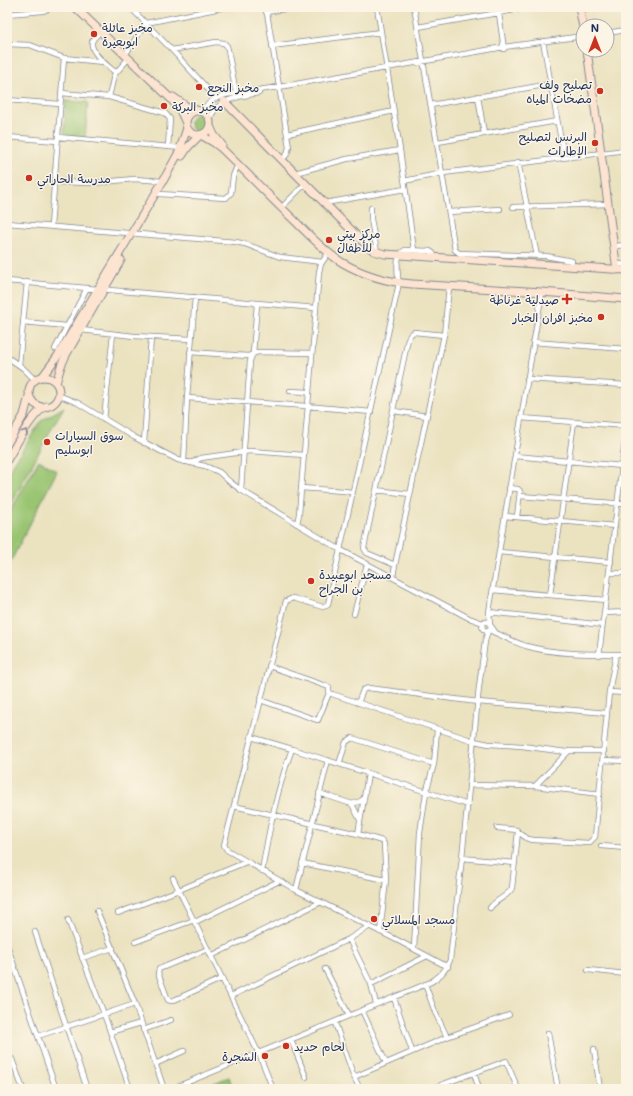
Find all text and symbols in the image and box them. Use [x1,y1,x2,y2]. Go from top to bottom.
north arrow [575,18,615,58]
place label: مخبز عائلة ابوبعيرة [102,19,153,50]
text: N [591,20,599,35]
marker: مخبز عائلة ابوبعيرة [89,29,99,39]
place label: تصليح ولف مضخات المياه [526,76,592,106]
place label: مخبز النجع [207,79,259,97]
marker: مخبز النجع [194,82,204,92]
marker: تصليح ولف مضخات المياه [595,86,605,96]
place label: مخبز البركة [172,98,224,115]
marker: مخبز البركة [159,101,169,111]
place label: البرنس لتصليح الإطارات [519,128,587,159]
marker: البرنس لتصليح الإطارات [590,138,600,148]
place label: مدرسة الحاراتي [37,170,111,190]
marker: مدرسة الحاراتي [24,173,34,183]
place label: مركز بيتي للأطفال [337,225,380,255]
marker: مركز بيتي للأطفال [324,235,334,245]
place label: صيدلية غرناطة [490,291,559,307]
marker: صيدلية غرناطة [562,294,572,304]
place label: مخبز افران الخبار [512,309,593,326]
marker: مخبز افران الخبار [596,312,606,322]
place label: سوق السيارات ابوسليم [55,427,123,459]
one-way arrow [20,429,28,436]
marker: سوق السيارات ابوسليم [42,437,52,447]
place label: مسجد ابوعبيدة بن الجراح [319,566,391,598]
marker: مسجد ابوعبيدة بن الجراح [306,576,316,586]
place label: مسجد المسلاتي [382,911,455,931]
marker: مسجد المسلاتي [369,914,379,924]
place label: لحام حديد [294,1038,345,1056]
marker: لحام حديد [281,1041,291,1051]
place label: الشجرة [222,1048,257,1065]
marker: الشجرة [260,1051,270,1061]

